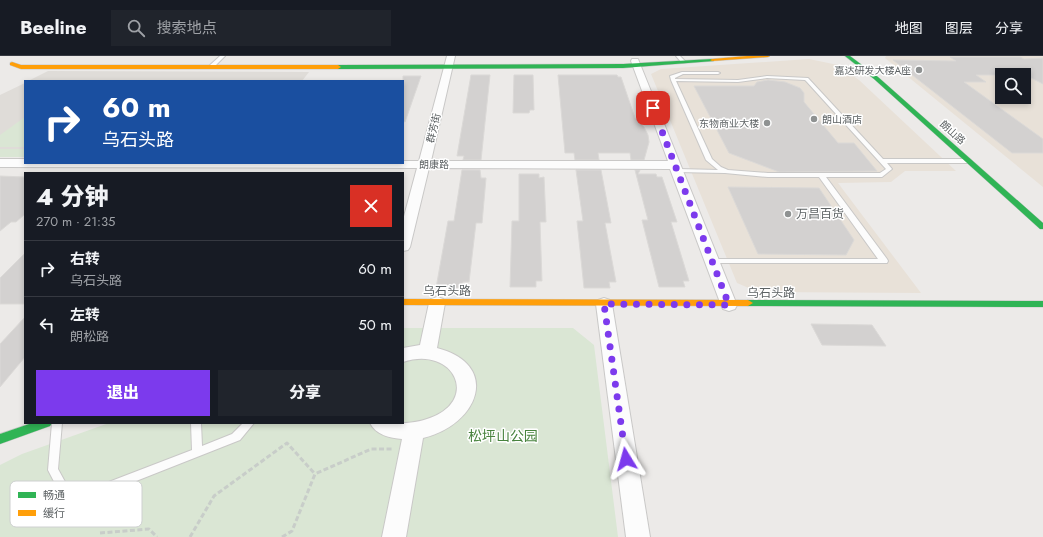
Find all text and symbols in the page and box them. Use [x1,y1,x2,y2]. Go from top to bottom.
search box [111,10,391,46]
text: Beeline [20,14,87,41]
icon: search [125,17,147,39]
text: 搜索地点 [157,17,217,39]
text: 地图 [895,18,923,38]
text: 图层 [945,18,973,38]
text: 分享 [995,18,1023,38]
place label: 嘉达研发大楼A座 [834,63,911,78]
marker: 嘉达研发大楼A座 [914,65,924,75]
map controls [995,68,1031,104]
button: search [995,68,1031,104]
text: 60 m [102,87,171,128]
pin [636,91,670,125]
icon: right [36,96,88,148]
icon: arrive [642,97,664,119]
street label: 群芳街 [423,112,444,144]
place label: 朗山酒店 [822,112,862,127]
marker: 朗山酒店 [809,114,819,124]
place label: 东物商业大楼 [699,116,759,131]
street label: 朗山路 [936,117,969,148]
marker: 东物商业大楼 [762,118,772,128]
text: 乌石头路 [102,127,174,153]
street label: 朗康路 [419,157,449,172]
text: 4 分钟 [36,179,109,214]
button: close [350,185,392,227]
place label: 万昌百货 [796,205,844,223]
marker: 万昌百货 [783,209,793,219]
text: 270 m · 21:35 [36,212,115,231]
text: 右转 [70,248,100,270]
icon: right [36,258,58,280]
text: 60 m [358,258,392,280]
text: 乌石头路 [70,271,122,290]
street label: 乌石头路 [423,282,471,300]
street label: 乌石头路 [747,284,795,302]
text: 左转 [70,304,100,326]
icon: left [36,314,58,336]
text: 50 m [358,314,392,336]
text: 朗松路 [70,327,109,346]
button: 退出 [36,370,210,416]
button: 分享 [218,370,392,416]
park label: 松坪山公园 [468,426,538,446]
position arrow [605,438,647,480]
legend [10,481,142,527]
text: 畅通 [43,487,65,503]
text: 缓行 [43,505,65,521]

